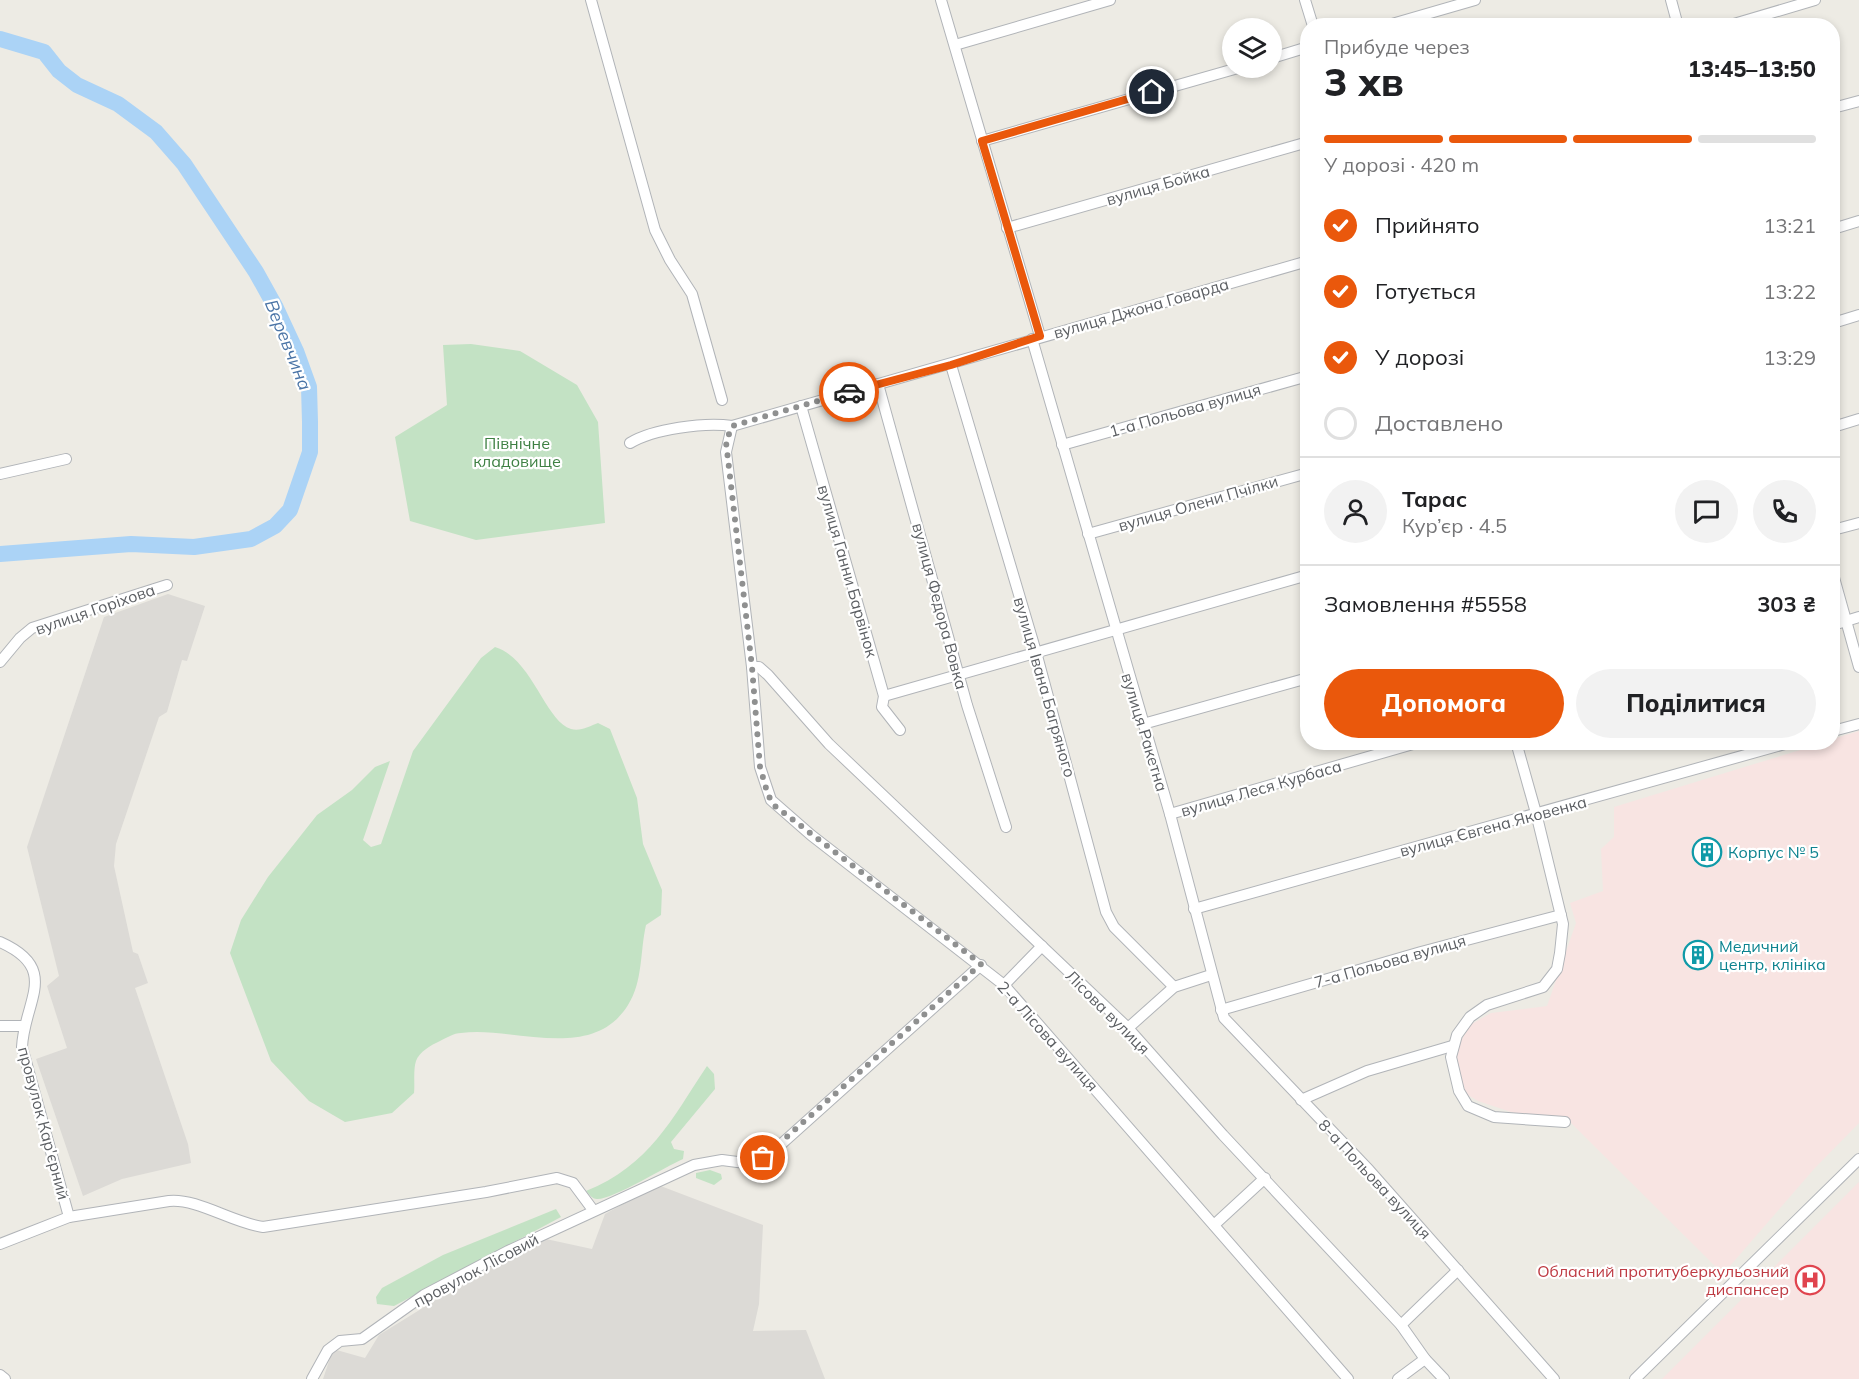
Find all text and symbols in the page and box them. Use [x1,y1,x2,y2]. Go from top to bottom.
map controls [1222,18,1282,78]
button: layers [1222,18,1282,78]
text: Прибуде через [1324,34,1470,59]
text: 13:45–13:50 [1688,55,1816,83]
text: 3 хв [1324,57,1404,106]
pin [1126,66,1177,117]
icon: home [1135,75,1168,108]
text: У дорозі · 420 m [1324,152,1479,177]
street label: вулиця Бойка [1104,161,1212,209]
icon: check [1324,209,1357,242]
text: Прийнято [1375,211,1479,239]
text: 13:21 [1763,213,1816,238]
street label: вулиця Джона Говарда [1051,273,1231,343]
icon: check [1324,275,1357,308]
text: Готується [1375,277,1476,305]
text: 13:22 [1763,279,1816,304]
water label: Веревчина [260,296,317,394]
icon: check [1324,341,1357,374]
text: У дорозі [1375,343,1464,371]
text: 13:29 [1763,345,1816,370]
courier [819,362,879,422]
icon: car [833,376,866,409]
street label: 1-а Польова вулиця [1107,379,1263,441]
text: Доставлено [1375,409,1503,437]
park label: Північне кладовище [473,433,561,471]
street label: вулиця Олени Пчілки [1116,471,1280,535]
button: person [1324,480,1387,543]
button: chat [1675,480,1738,543]
button: phone [1753,480,1816,543]
street label: вулиця Ганни Барвінок [814,482,882,660]
text: Тарас [1402,485,1467,513]
text: Кур’єр · 4.5 [1402,513,1507,538]
street label: вулиця Федора Вовка [908,520,972,692]
street label: вулиця Горіхова [33,579,157,639]
text: Замовлення #5558 [1324,590,1527,618]
text: 303 ₴ [1757,590,1816,618]
street label: вулиця Івана Багряного [1010,595,1080,779]
button: Допомога [1324,669,1564,738]
button: Поділитися [1576,669,1816,738]
street label: вулиця Ракетна [1117,670,1173,794]
street label: вулиця Леся Курбаса [1178,755,1344,821]
street label: вулиця Євгена Яковенка [1397,791,1589,861]
building icon: Корпус № 5 [1691,836,1723,868]
place label: Корпус № 5 [1728,842,1819,862]
street label: 7-а Польова вулиця [1312,930,1468,992]
place label: Медичний центр, клініка [1719,936,1826,974]
building icon: Медичний центр, клініка [1682,939,1714,971]
street label: Лісова вулиця [1062,966,1154,1058]
street label: 2-а Лісова вулиця [993,977,1103,1095]
street label: провулок Кар'єрний [14,1044,74,1202]
street label: 8-а Польова вулиця [1314,1115,1436,1243]
pin [737,1132,788,1183]
icon: bag [746,1141,779,1174]
street label: провулок Лісовий [410,1229,542,1311]
place label: Обласний протитуберкульозний диспансер [1537,1261,1789,1299]
hospital icon: Обласний протитуберкульозний диспансер [1794,1264,1826,1296]

